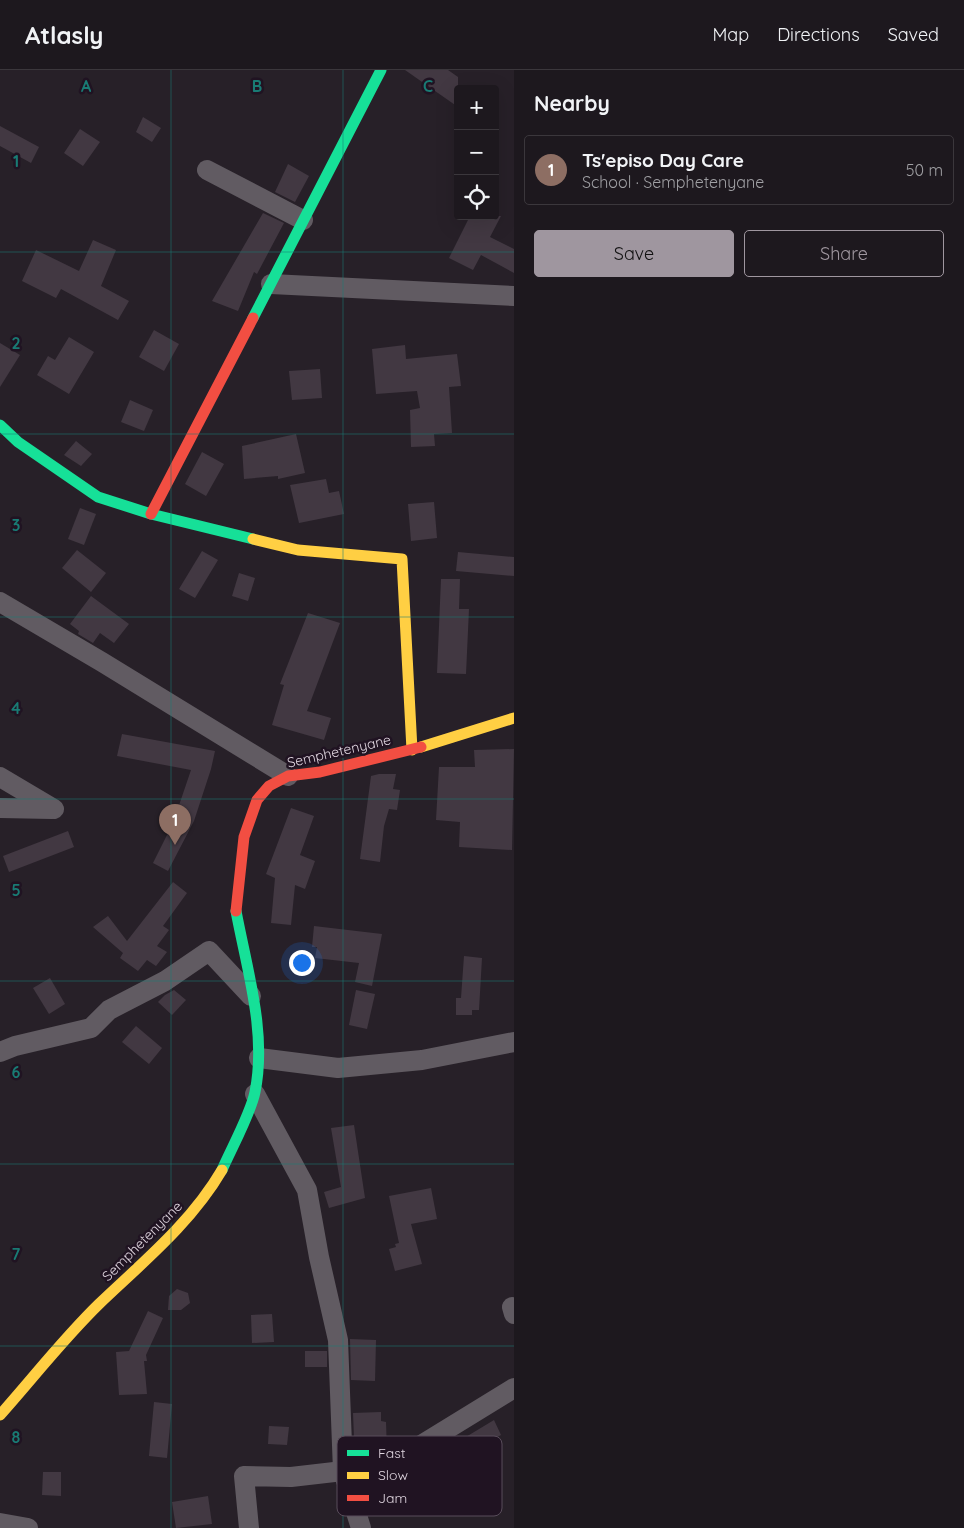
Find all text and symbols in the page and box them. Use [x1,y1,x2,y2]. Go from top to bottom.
text: Atlasly [25,20,103,50]
text: Map [712,23,749,46]
text: Directions [777,23,860,46]
text: Saved [888,23,939,46]
text: A [81,76,92,96]
text: B [252,76,262,96]
text: C [423,76,433,96]
map controls [454,85,499,220]
button: + [454,85,499,130]
text: Nearby [534,90,610,116]
button: − [454,130,499,175]
text: Ts'episo Day Care [582,148,744,172]
text: 1 [13,151,19,171]
text: 1 [548,160,554,180]
text: 50 m [906,160,943,180]
text: School · Semphetenyane [582,172,764,192]
button: locate [454,175,499,220]
button: Save [534,230,734,277]
button: Share [744,230,944,277]
text: 2 [11,333,21,353]
text: 3 [12,515,20,535]
text: 4 [11,698,21,718]
street label: Semphetenyane [285,730,393,772]
pin: 1 [159,804,191,845]
text: 5 [11,880,21,900]
your location [289,950,315,976]
text: 6 [12,1062,21,1082]
street label: Semphetenyane [98,1197,186,1285]
text: 7 [12,1244,21,1264]
text: 8 [12,1427,21,1447]
legend [337,1436,502,1516]
text: Fast [378,1444,406,1462]
text: Slow [378,1466,408,1484]
text: Jam [378,1489,407,1507]

